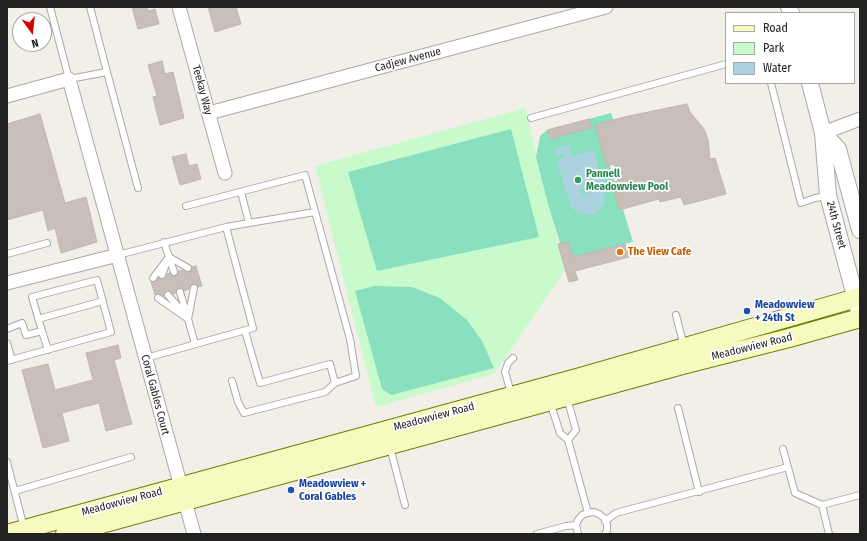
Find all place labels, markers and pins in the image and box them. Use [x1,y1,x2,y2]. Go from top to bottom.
place label: Pannell Meadowview Pool [586,167,668,193]
marker: Pannell Meadowview Pool [573,175,583,185]
place label: The View Cafe [628,245,691,259]
marker: The View Cafe [615,247,625,257]
place label: Meadowview + 24th St [755,298,814,324]
marker: Meadowview + 24th St [742,306,752,316]
place label: Meadowview + Coral Gables [299,477,366,503]
marker: Meadowview + Coral Gables [286,485,296,495]

